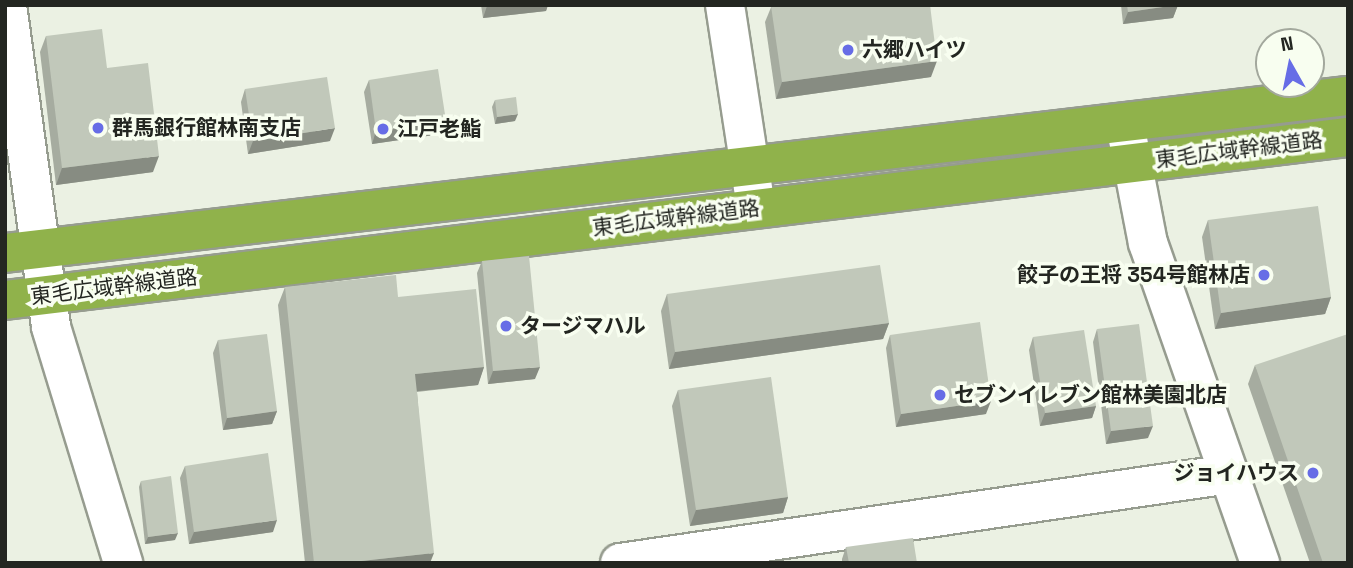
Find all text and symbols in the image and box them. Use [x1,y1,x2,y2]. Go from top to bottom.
north arrow [1255,28,1325,98]
text: N [1279,30,1295,57]
place label: 六郷ハイツ [862,37,967,63]
marker: 六郷ハイツ [840,42,856,58]
place label: 群馬銀行館林南支店 [112,115,301,141]
place label: 江戸老鮨 [397,116,481,142]
marker: 群馬銀行館林南支店 [90,120,106,136]
marker: 江戸老鮨 [375,121,391,137]
street label: 東毛広域幹線道路 [1154,127,1324,173]
street label: 東毛広域幹線道路 [591,195,761,241]
place label: 餃子の王将 354号館林店 [1017,262,1250,288]
street label: 東毛広域幹線道路 [29,264,199,310]
marker: 餃子の王将 354号館林店 [1256,267,1272,283]
place label: タージマハル [520,313,646,339]
marker: タージマハル [498,318,514,334]
place label: セブンイレブン館林美園北店 [954,382,1227,408]
marker: セブンイレブン館林美園北店 [932,387,948,403]
place label: ジョイハウス [1173,460,1299,486]
marker: ジョイハウス [1305,465,1321,481]

